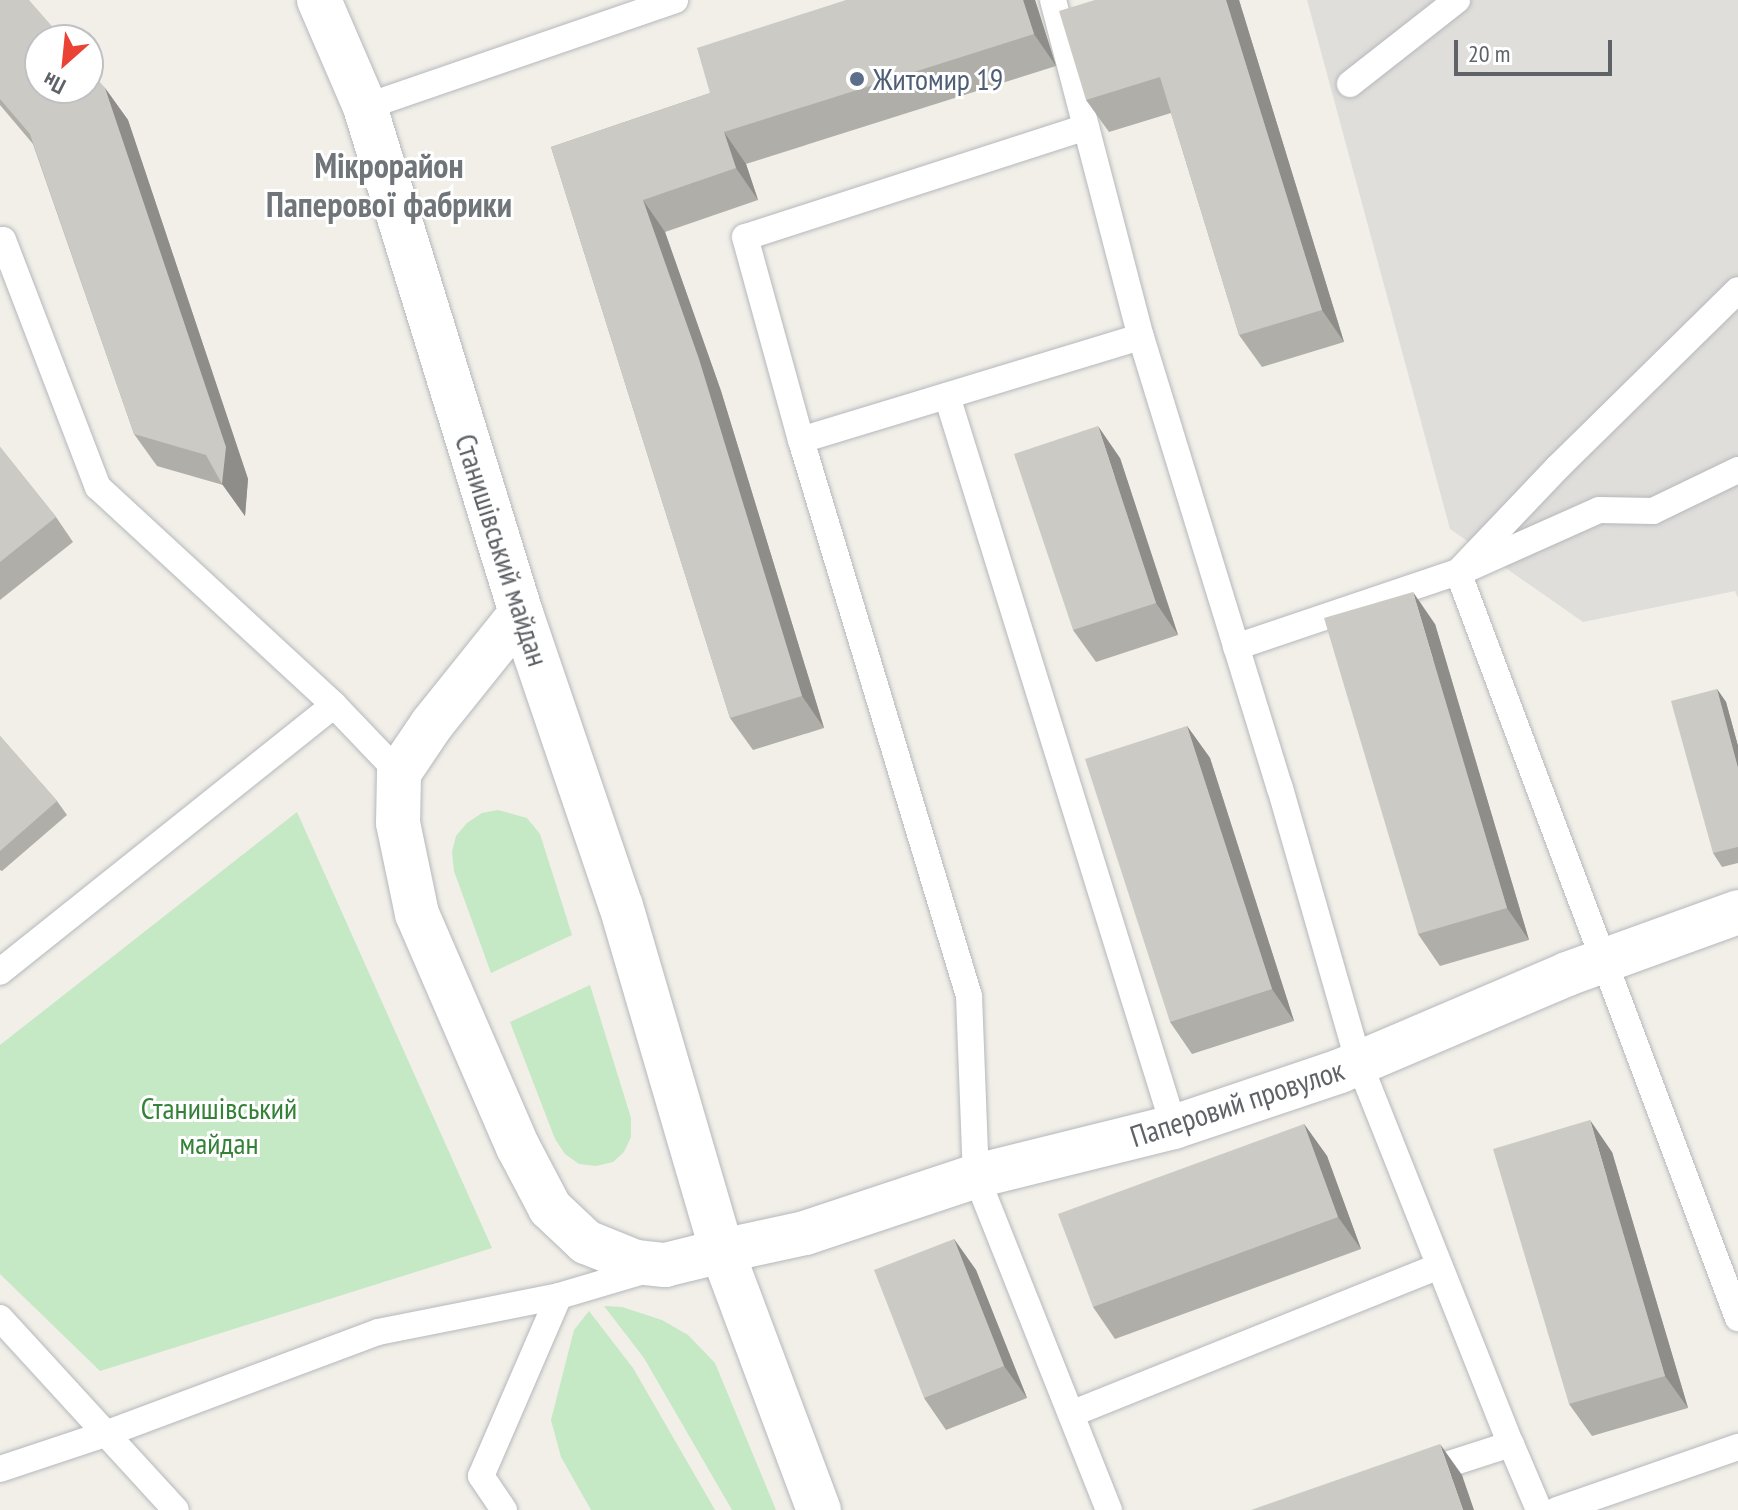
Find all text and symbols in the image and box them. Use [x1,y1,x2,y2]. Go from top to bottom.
north arrow [24,24,104,104]
scale bar [1458,24,1616,74]
text: 20 m [1468,38,1510,69]
place label: Житомир 19 [873,61,1003,97]
text: Пн [38,66,70,101]
marker: Житомир 19 [848,70,866,88]
district label: Мікрорайон Паперової фабрики [266,145,512,224]
street label: Станишівський майдан [448,429,556,671]
street label: Паперовий провулок [1126,1051,1348,1155]
park label: Станишівський майдан [141,1090,297,1160]

